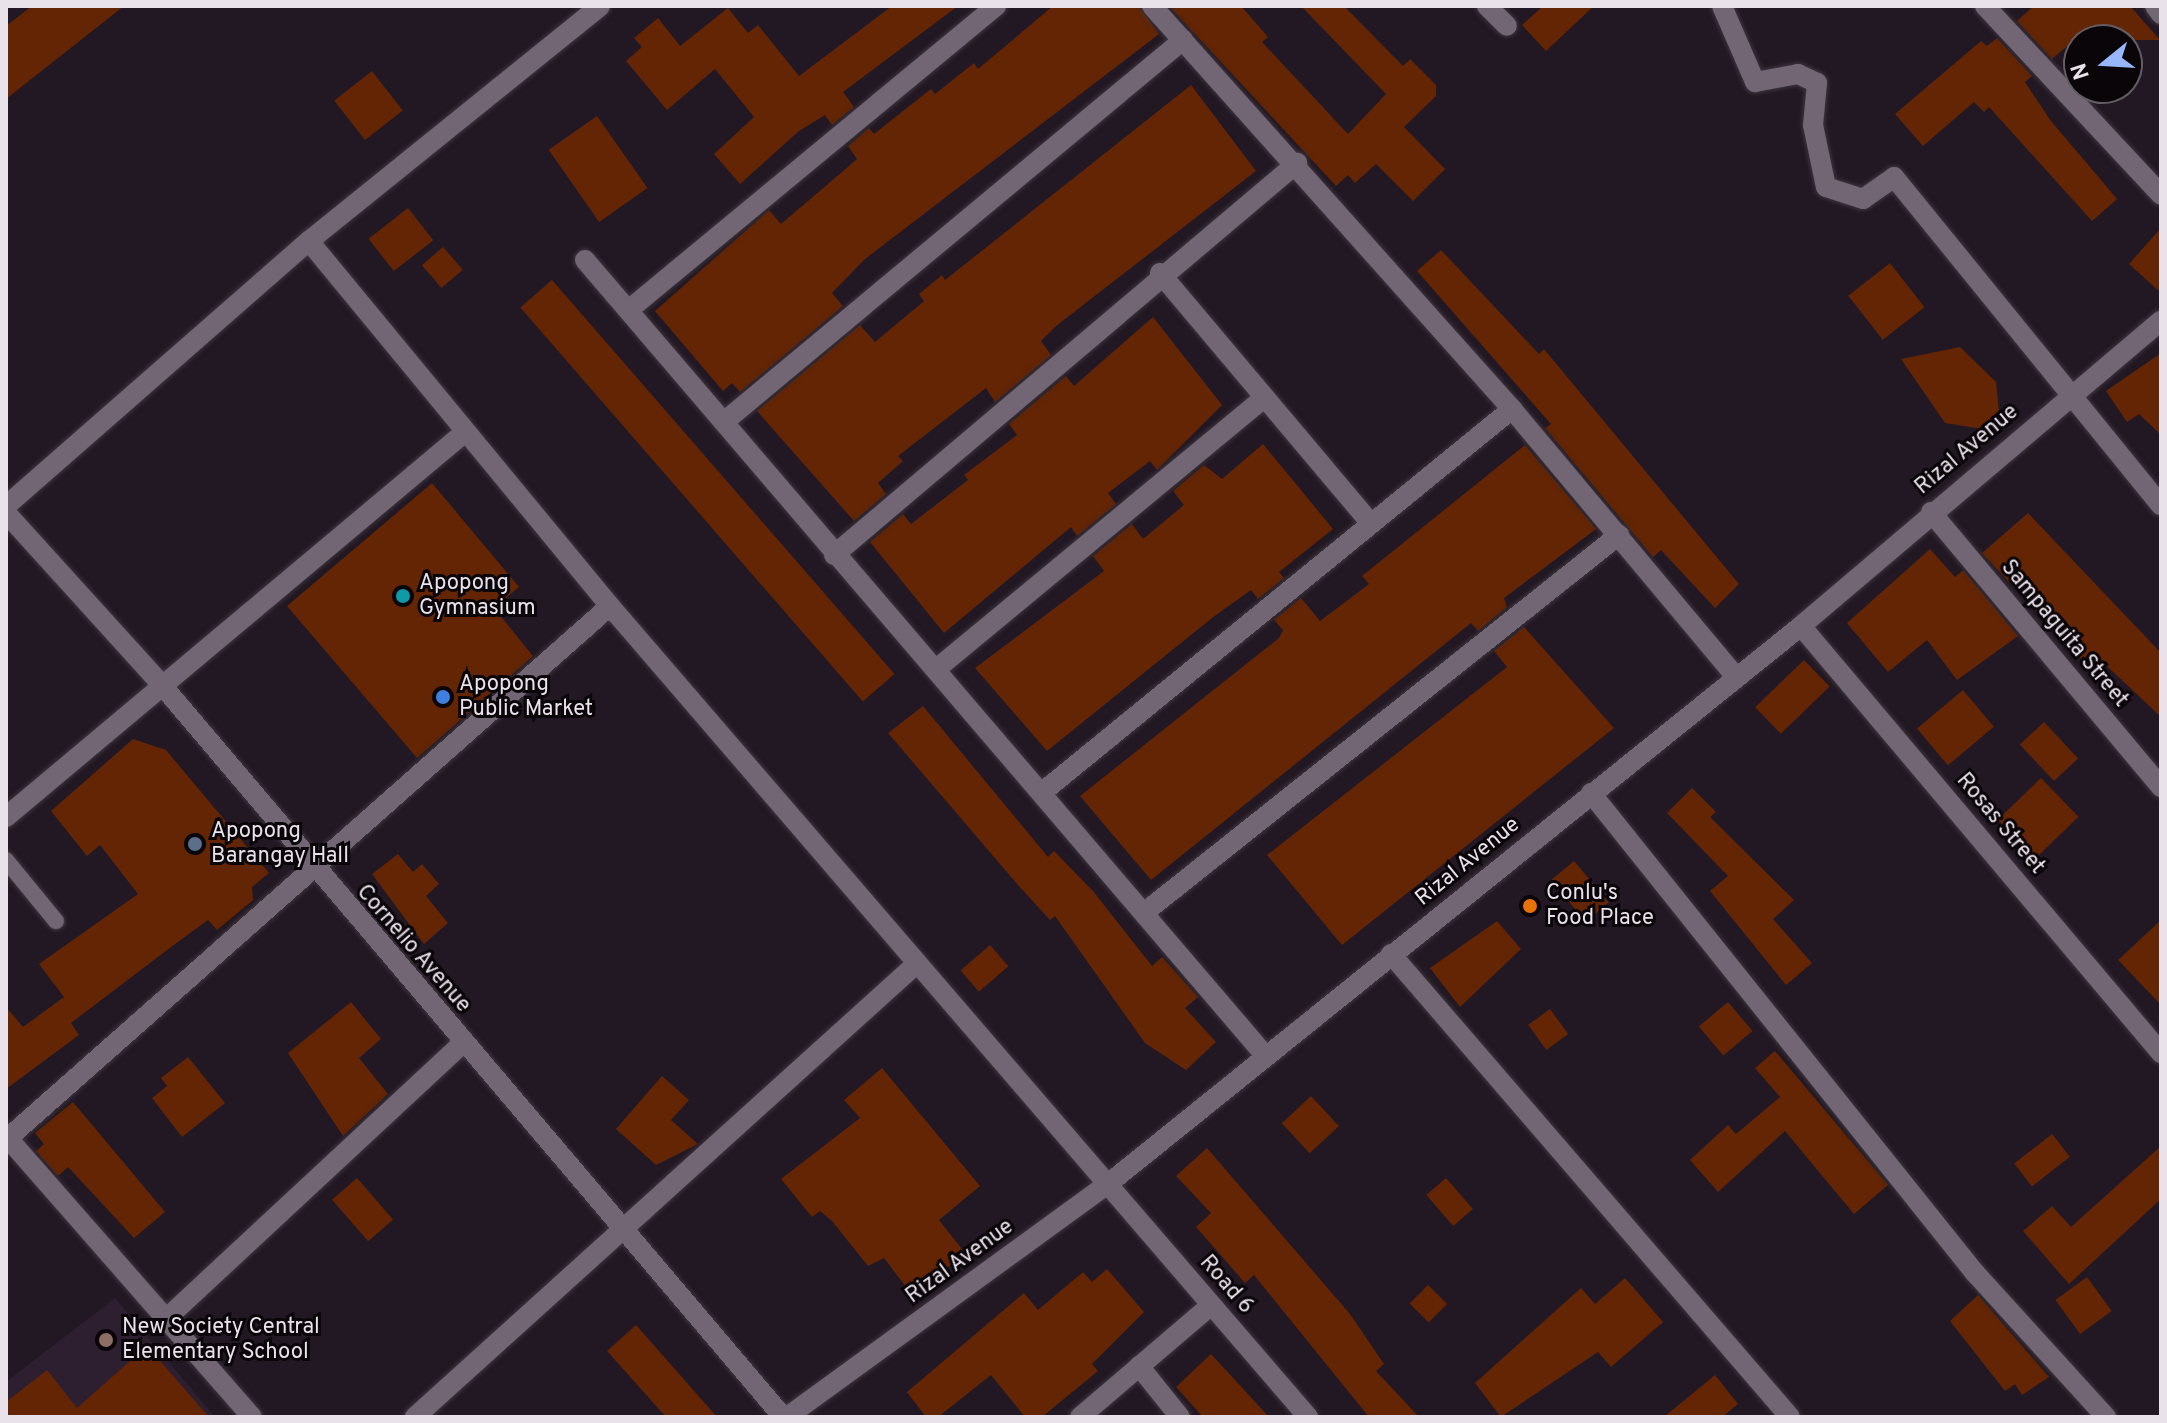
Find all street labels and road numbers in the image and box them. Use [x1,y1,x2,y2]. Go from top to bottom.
street label: Rizal Avenue [1910,399,2024,501]
street label: Sampaguita Street [1995,555,2133,713]
street label: Rosas Street [1950,768,2050,880]
street label: Rizal Avenue [1410,812,1526,912]
street label: Cornelio Avenue [350,879,476,1019]
street label: Rizal Avenue [901,1214,1019,1310]
street label: Road 6 [1193,1250,1259,1320]

